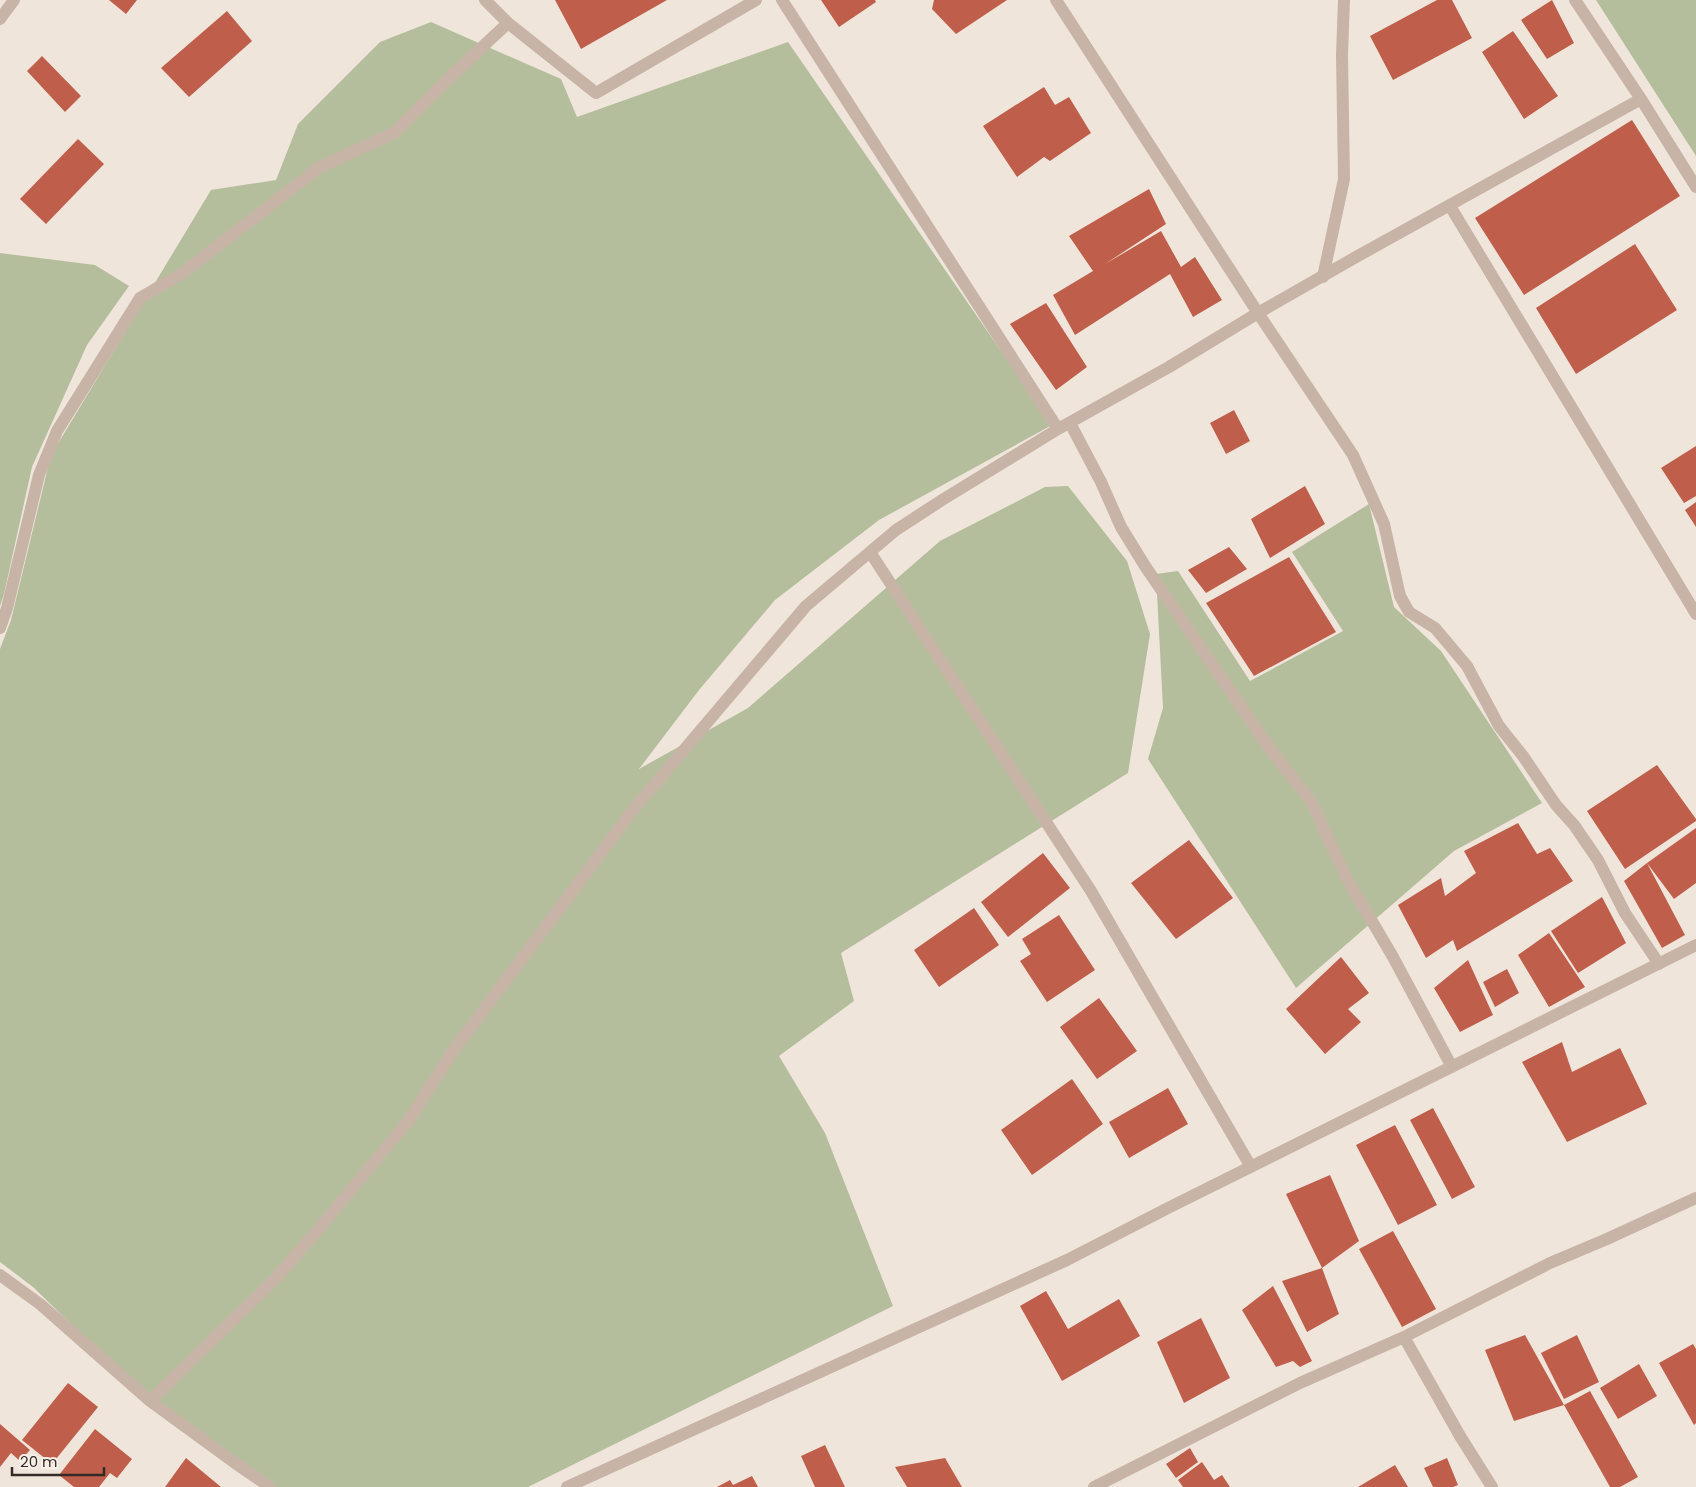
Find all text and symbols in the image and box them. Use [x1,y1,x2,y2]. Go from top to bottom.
scale bar [12,1444,105,1476]
text: 20 m [20,1451,58,1472]

